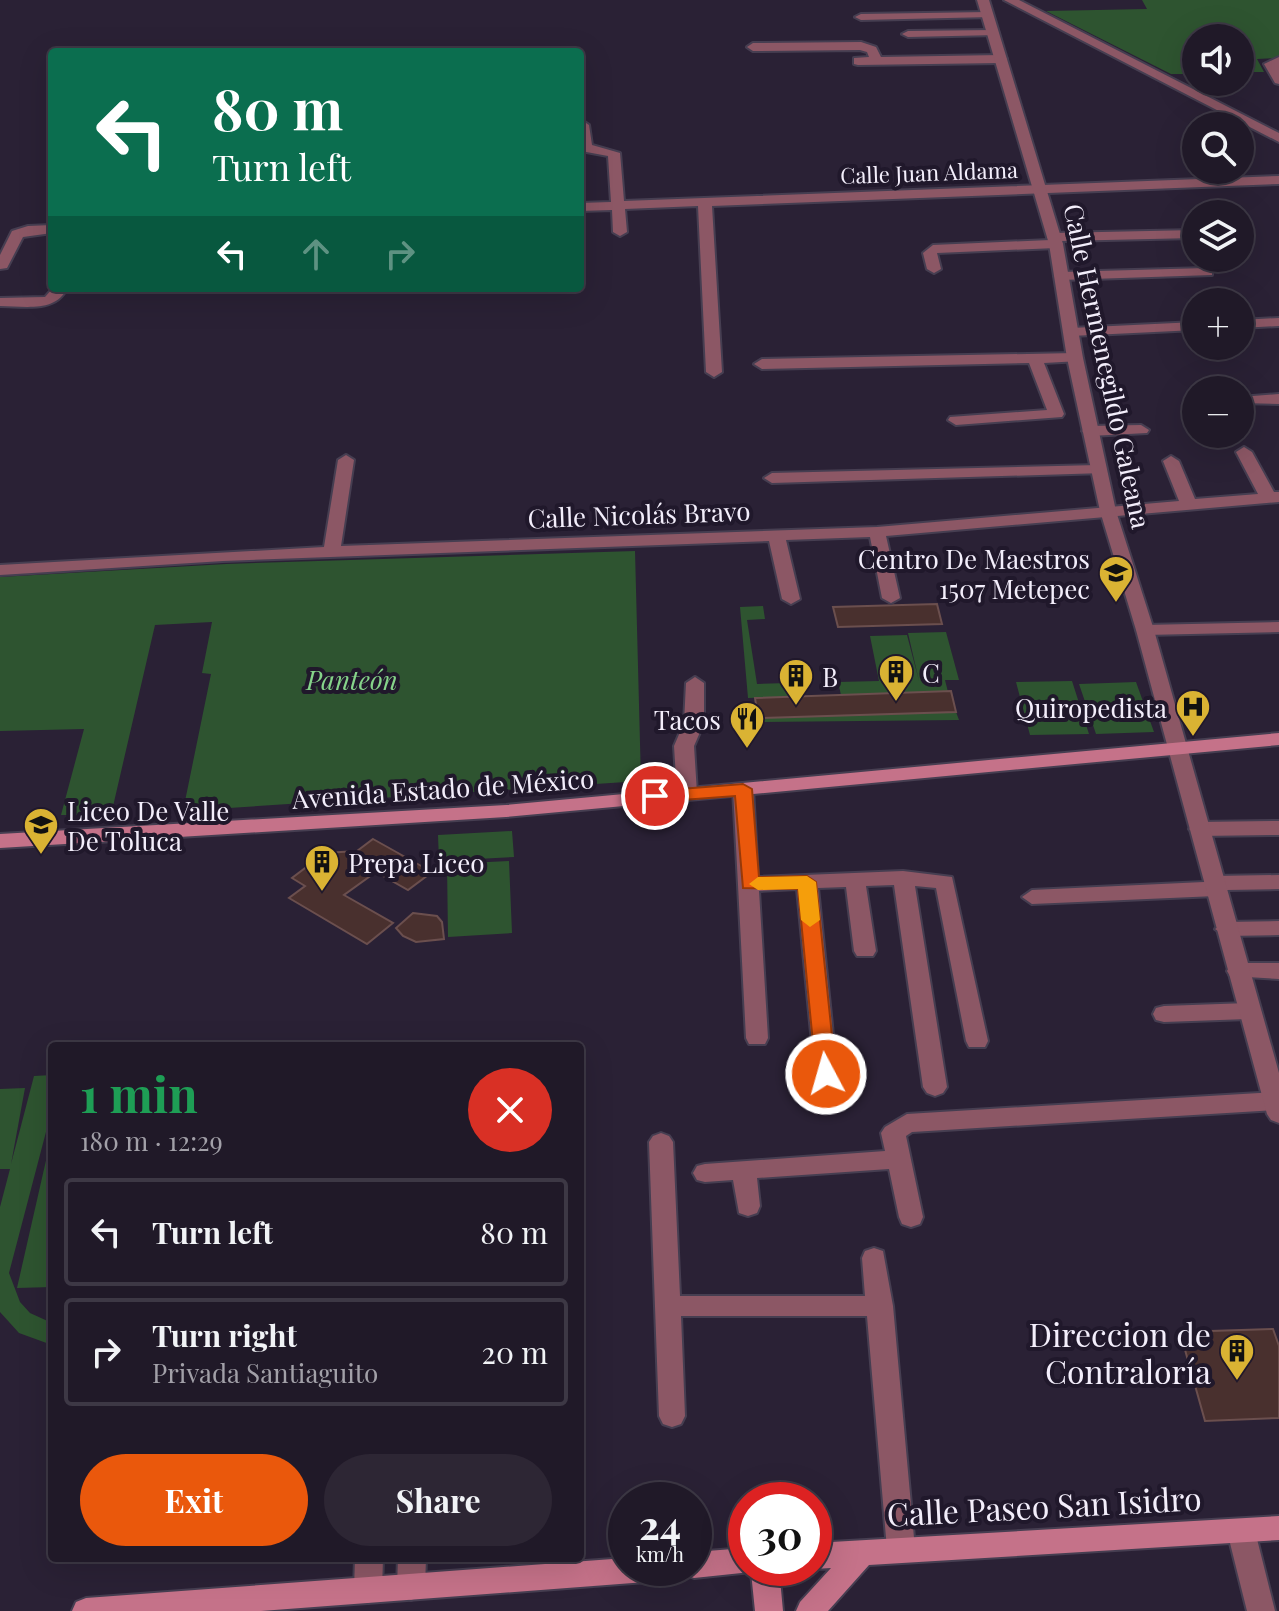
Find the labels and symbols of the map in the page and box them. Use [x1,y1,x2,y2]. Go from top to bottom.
street label: Calle Juan Aldama [840,154,1018,190]
street label: Calle Hermenegildo Galeana [1056,200,1160,532]
street label: Calle Nicolás Bravo [527,493,751,535]
place label: Centro De Maestros 1507 Metepec [858,541,1090,606]
school or university icon: Centro De Maestros 1507 Metepec [1097,554,1135,604]
building icon: C [877,653,915,703]
place label: C [922,655,940,690]
building icon: B [777,657,815,707]
place label: B [822,659,838,694]
park label: Panteón [305,662,398,697]
hospital icon: Quiropedista [1174,688,1212,738]
place label: Quiropedista [1015,690,1167,725]
restaurant icon: Tacos [728,700,766,750]
place label: Tacos [654,702,721,737]
street label: Avenida Estado de México [290,760,595,816]
pin [621,762,689,830]
place label: Liceo De Valle De Toluca [67,793,229,858]
school or university icon: Liceo De Valle De Toluca [22,806,60,856]
building icon: Prepa Liceo [303,843,341,893]
place label: Prepa Liceo [348,845,485,880]
position arrow [784,1032,868,1116]
place label: Direccion de Contraloría [1029,1312,1211,1392]
building icon: Direccion de Contraloría [1218,1332,1256,1382]
street label: Calle Paseo San Isidro [886,1475,1202,1535]
speed limit sign: 30 [728,1482,832,1586]

